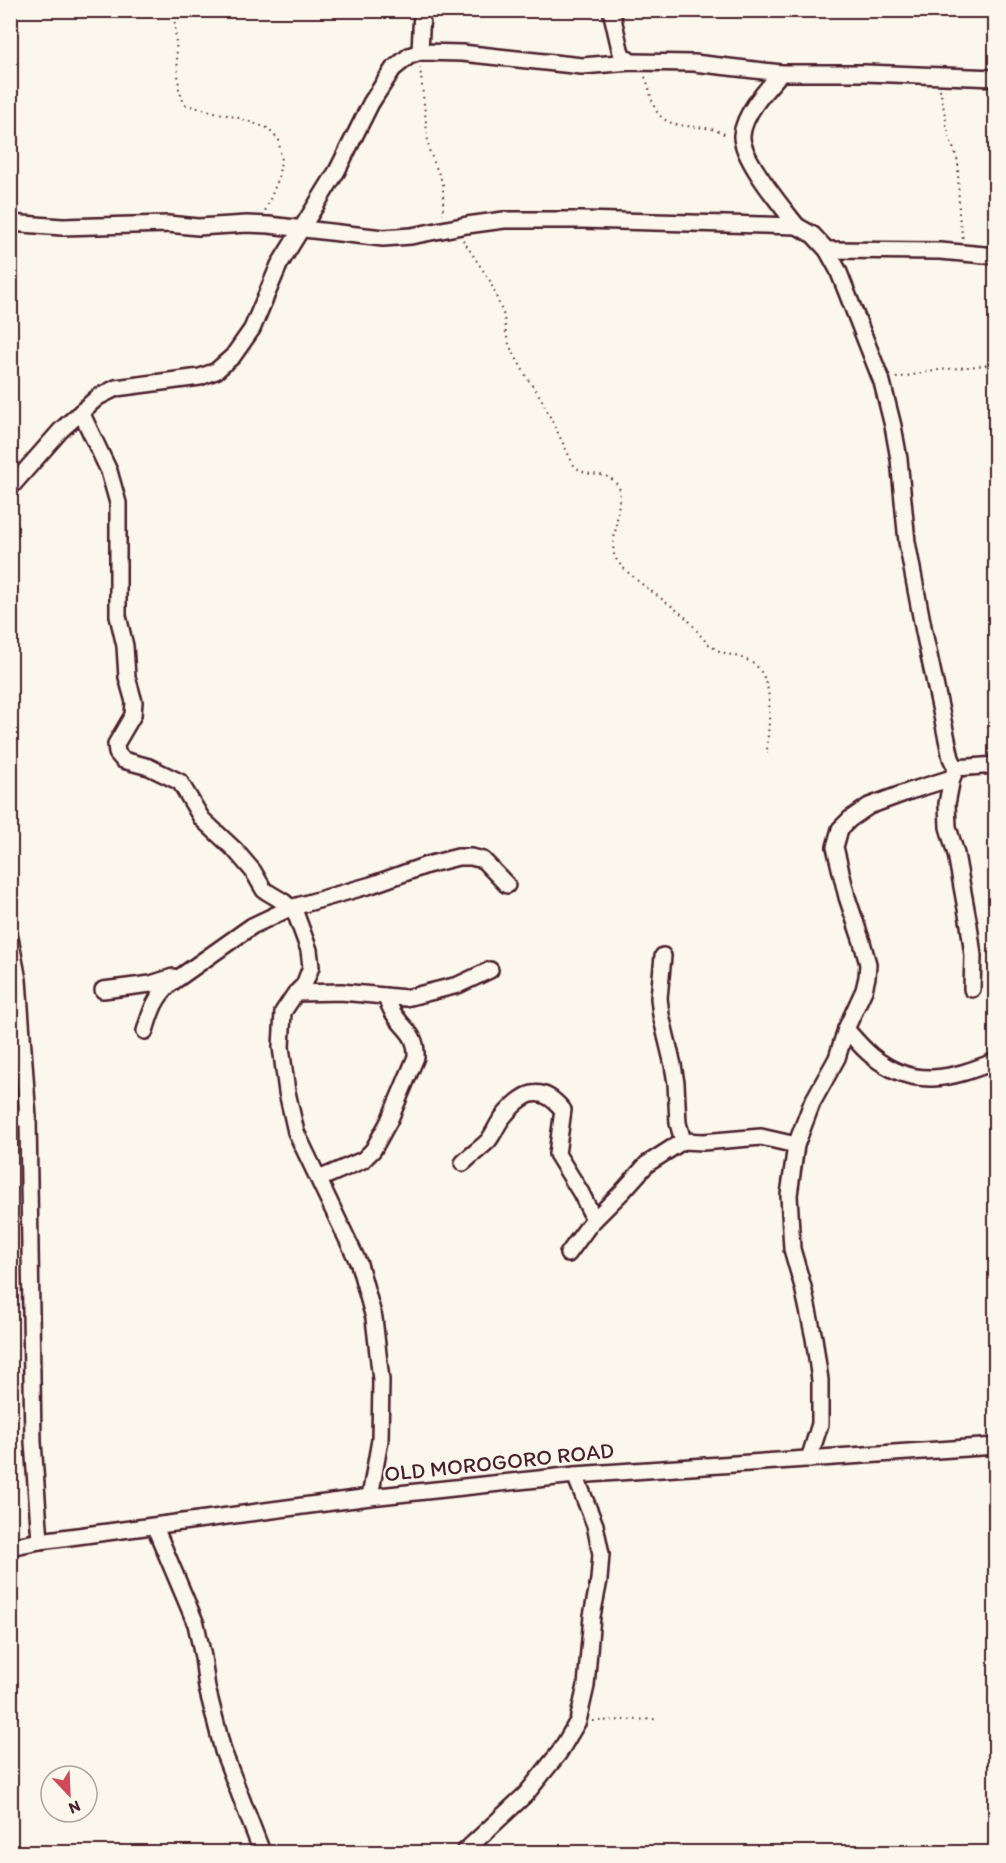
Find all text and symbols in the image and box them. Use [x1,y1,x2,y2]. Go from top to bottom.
street label: OLD MOROGORO ROAD [383,1437,615,1487]
north arrow [39,1764,99,1824]
text: N [66,1796,83,1818]

